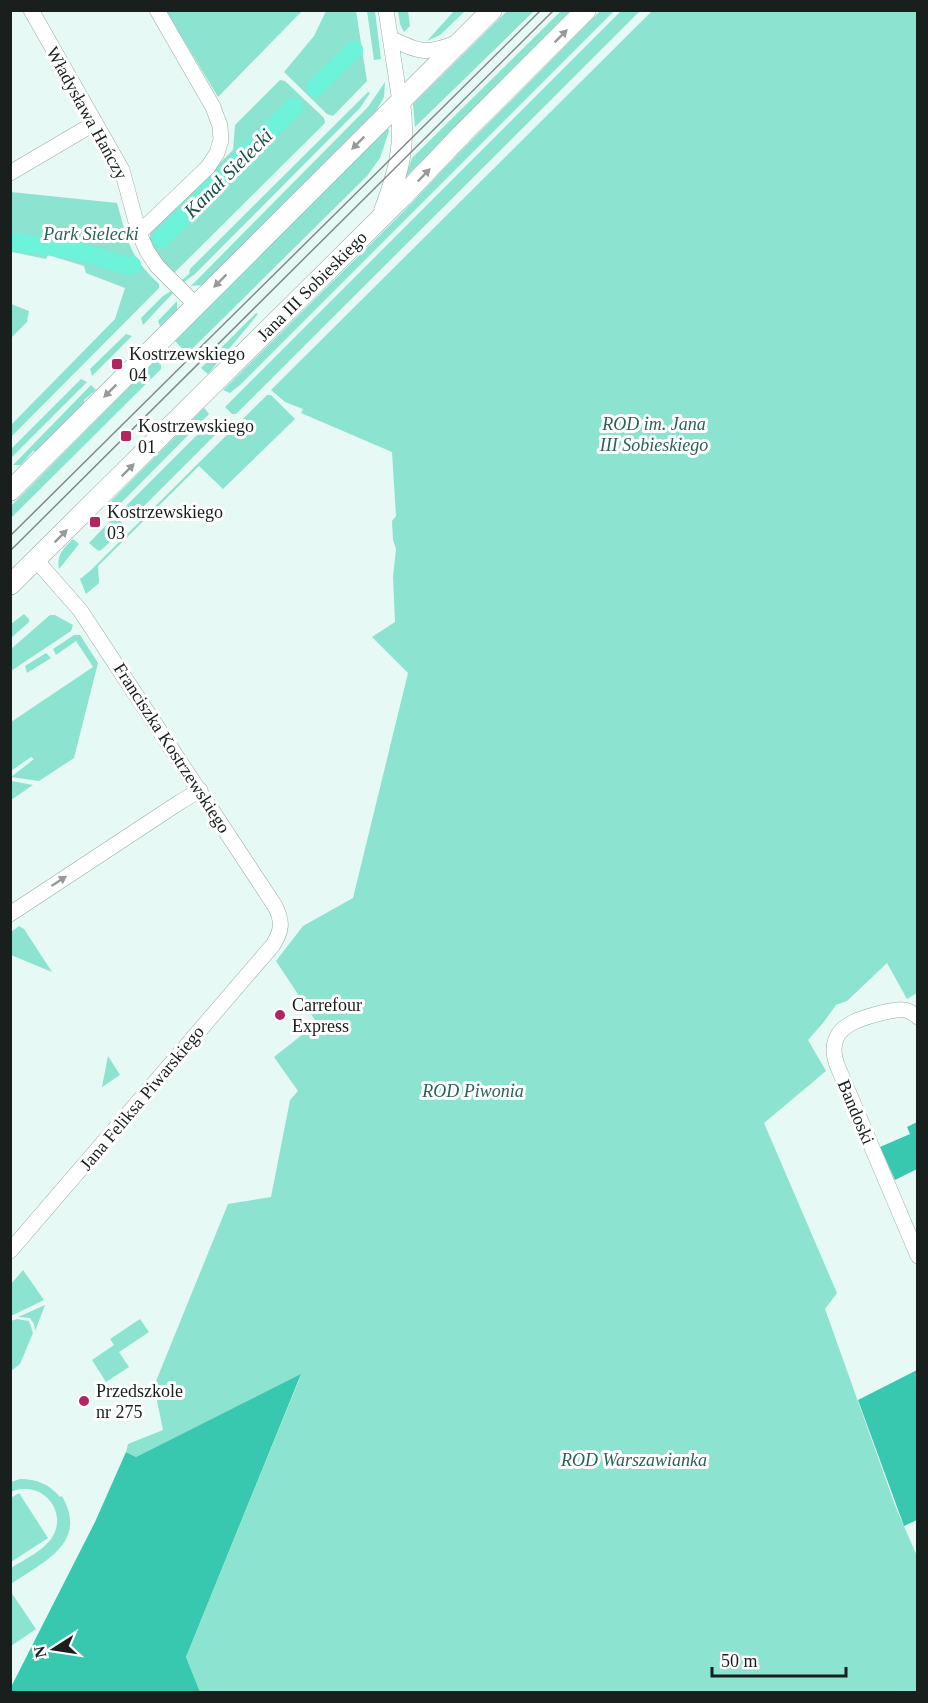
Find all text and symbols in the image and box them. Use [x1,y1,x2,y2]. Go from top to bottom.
one-way arrow [553,29,567,43]
street label: Władysława Hańczy [42,43,132,183]
water label: Kanał Sielecki [178,124,277,223]
one-way arrow [352,136,366,150]
one-way arrow [417,167,431,182]
park label: Park Sielecki [42,224,139,244]
street label: Jana III Sobieskiego [253,227,371,345]
one-way arrow [214,274,228,288]
place label: Kostrzewskiego 04 [129,344,245,385]
marker: Kostrzewskiego 04 [110,357,124,371]
one-way arrow [104,384,118,398]
park label: ROD im. Jana III Sobieskiego [599,414,708,455]
place label: Kostrzewskiego 01 [138,416,254,457]
marker: Kostrzewskiego 01 [119,429,133,443]
one-way arrow [120,463,134,477]
place label: Kostrzewskiego 03 [107,502,223,543]
marker: Kostrzewskiego 03 [88,515,102,529]
one-way arrow [54,529,68,543]
street label: Franciszka Kostrzewskiego [110,659,234,837]
one-way arrow [51,876,68,887]
place label: Carrefour Express [292,995,362,1036]
marker: Carrefour Express [273,1008,287,1022]
street label: Jana Feliksa Piwarskiego [76,1022,208,1174]
street label: Bandoski [834,1077,878,1147]
park label: ROD Piwonia [421,1081,524,1101]
place label: Przedszkole nr 275 [96,1381,183,1422]
marker: Przedszkole nr 275 [77,1394,91,1408]
park label: ROD Warszawianka [560,1450,707,1470]
north arrow [24,1619,84,1679]
scale bar [712,1640,846,1678]
text: N [30,1644,49,1659]
text: 50 m [721,1651,758,1671]

